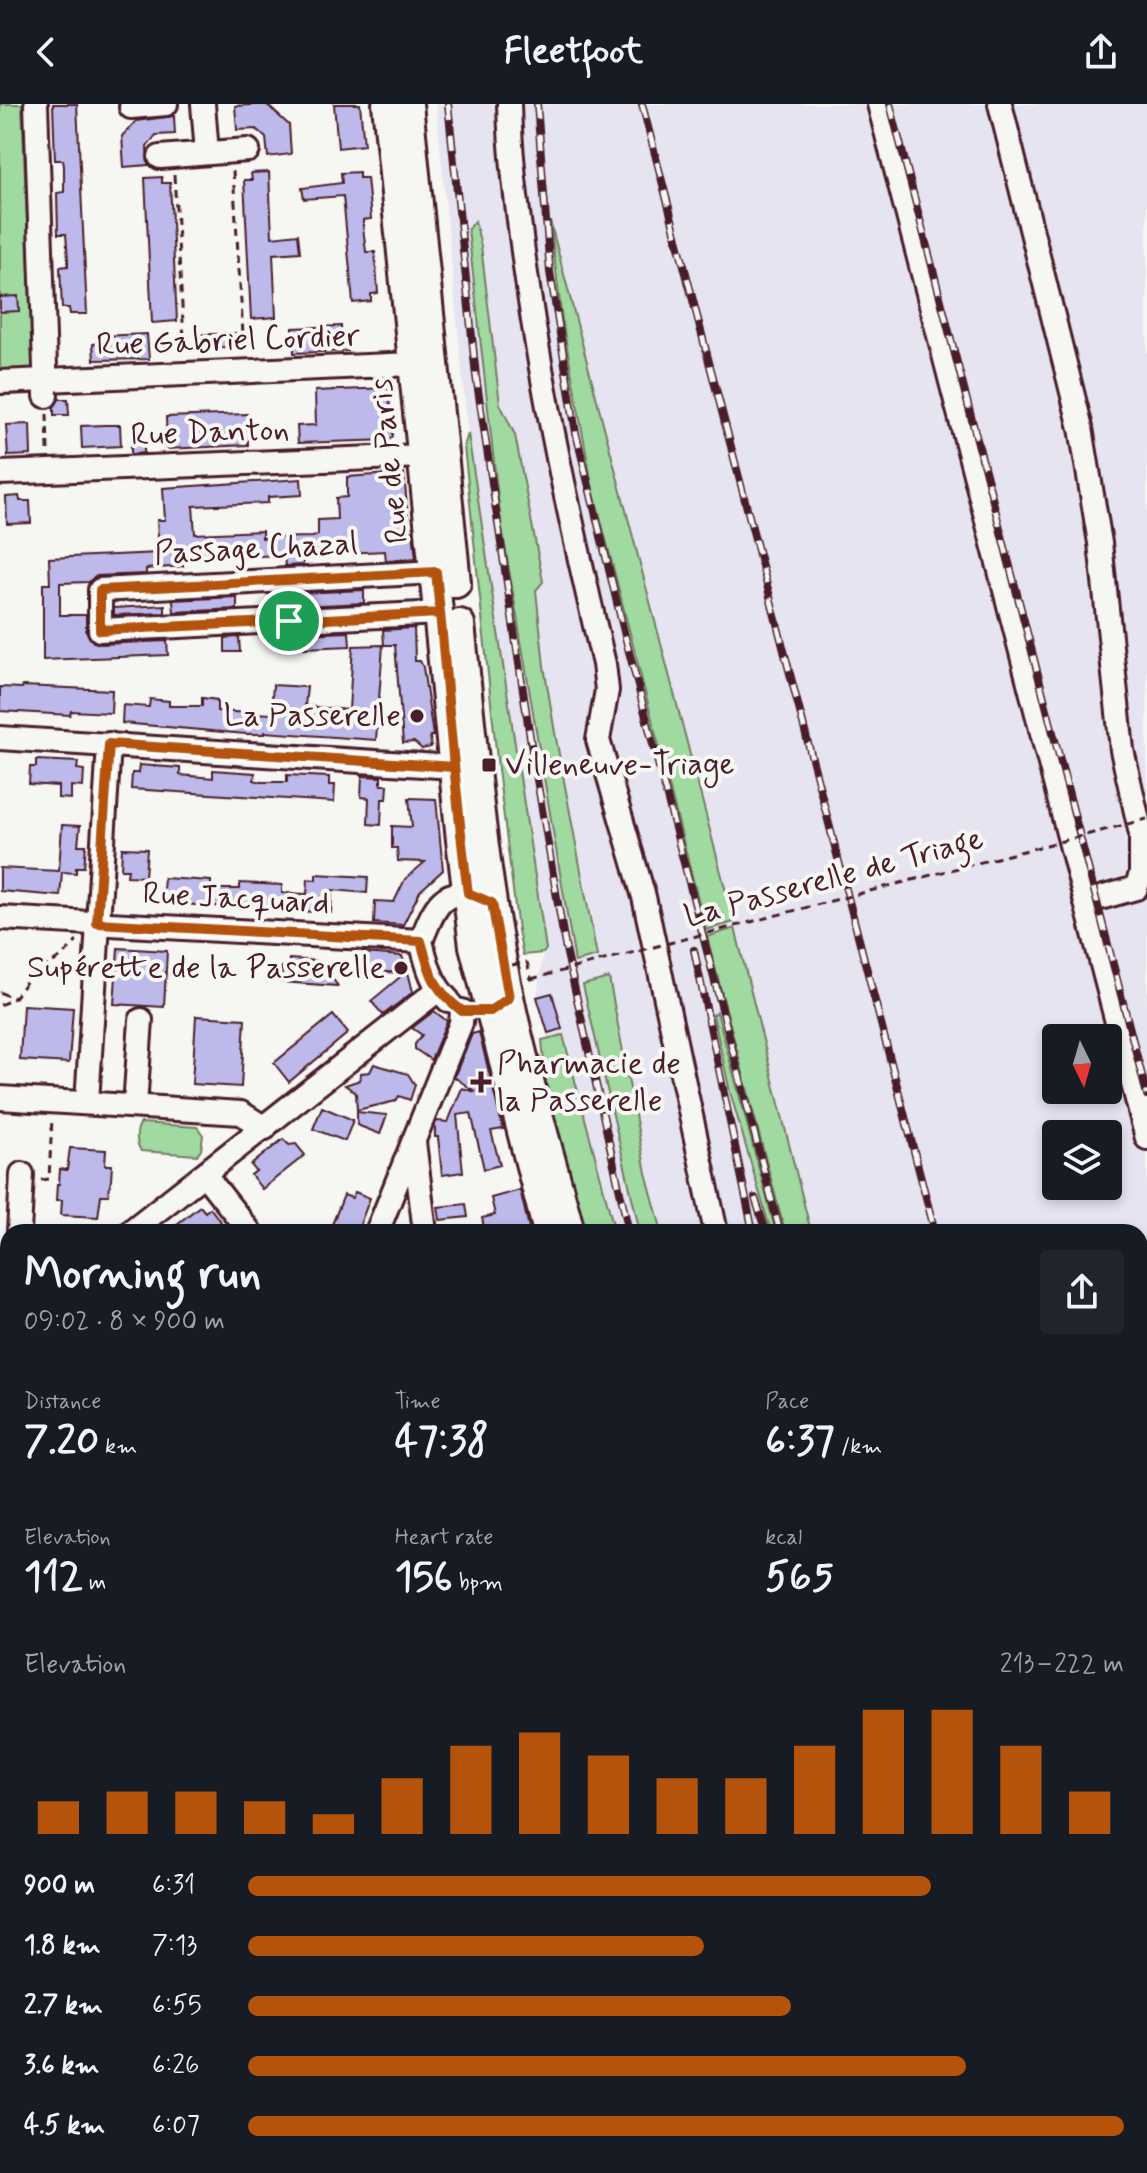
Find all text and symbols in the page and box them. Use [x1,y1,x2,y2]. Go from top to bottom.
text: Fleetfoot [504,29,643,76]
icon: back [24,30,68,74]
icon: share [1079,30,1123,74]
street label: Rue Gabriel Cordier [96,315,361,367]
street label: Rue de Paris [360,376,420,546]
street label: Rue Danton [130,409,290,457]
street label: Passage Chazal [153,523,359,575]
pin [255,587,323,655]
icon: arrive [267,599,311,643]
place label: La Passerelle [224,695,401,737]
marker: La Passerelle [408,707,426,725]
place label: Villeneuve-Triage [505,744,735,788]
marker: Villeneuve-Triage [480,756,498,774]
street label: La Passerelle de Triage [680,818,989,941]
street label: Rue Jacquard [142,873,330,925]
place label: Supérette de la Passerelle [27,947,385,989]
marker: Supérette de la Passerelle [392,959,410,977]
north arrow [1042,1024,1122,1104]
map controls [1042,1024,1122,1200]
place label: Pharmacie de la Passerelle [497,1043,681,1122]
marker: Pharmacie de la Passerelle [472,1073,490,1091]
button: layers [1042,1120,1122,1200]
text: Morning run [24,1246,261,1304]
button: share [1040,1250,1124,1334]
text: 09:02 · 8 × 900 m [24,1305,225,1339]
text: Distance [24,1388,101,1416]
text: Time [395,1388,441,1416]
text: Pace [765,1388,809,1416]
text: 7.20 [24,1416,99,1468]
text: 47:38 [395,1416,489,1468]
text: 6:37 [765,1416,835,1468]
text: km [99,1433,137,1461]
text: /km [835,1433,882,1461]
text: Elevation [24,1524,111,1552]
text: Heart rate [395,1524,493,1552]
text: kcal [765,1524,802,1552]
text: 112 [24,1552,83,1604]
text: 156 [395,1552,453,1604]
text: 565 [765,1552,834,1604]
text: m [83,1569,106,1597]
text: bpm [453,1569,503,1597]
text: Elevation [24,1648,126,1682]
text: 213–222 m [1000,1648,1124,1682]
text: 900 m [24,1869,95,1903]
text: 6:31 [152,1869,195,1903]
text: 1.8 km [24,1929,101,1963]
text: 7:13 [152,1929,197,1963]
text: 2.7 km [24,1989,103,2023]
text: 6:55 [152,1989,202,2023]
text: 3.6 km [24,2049,99,2083]
text: 6:26 [152,2049,199,2083]
text: 4.5 km [24,2109,105,2143]
text: 6:07 [152,2109,200,2143]

